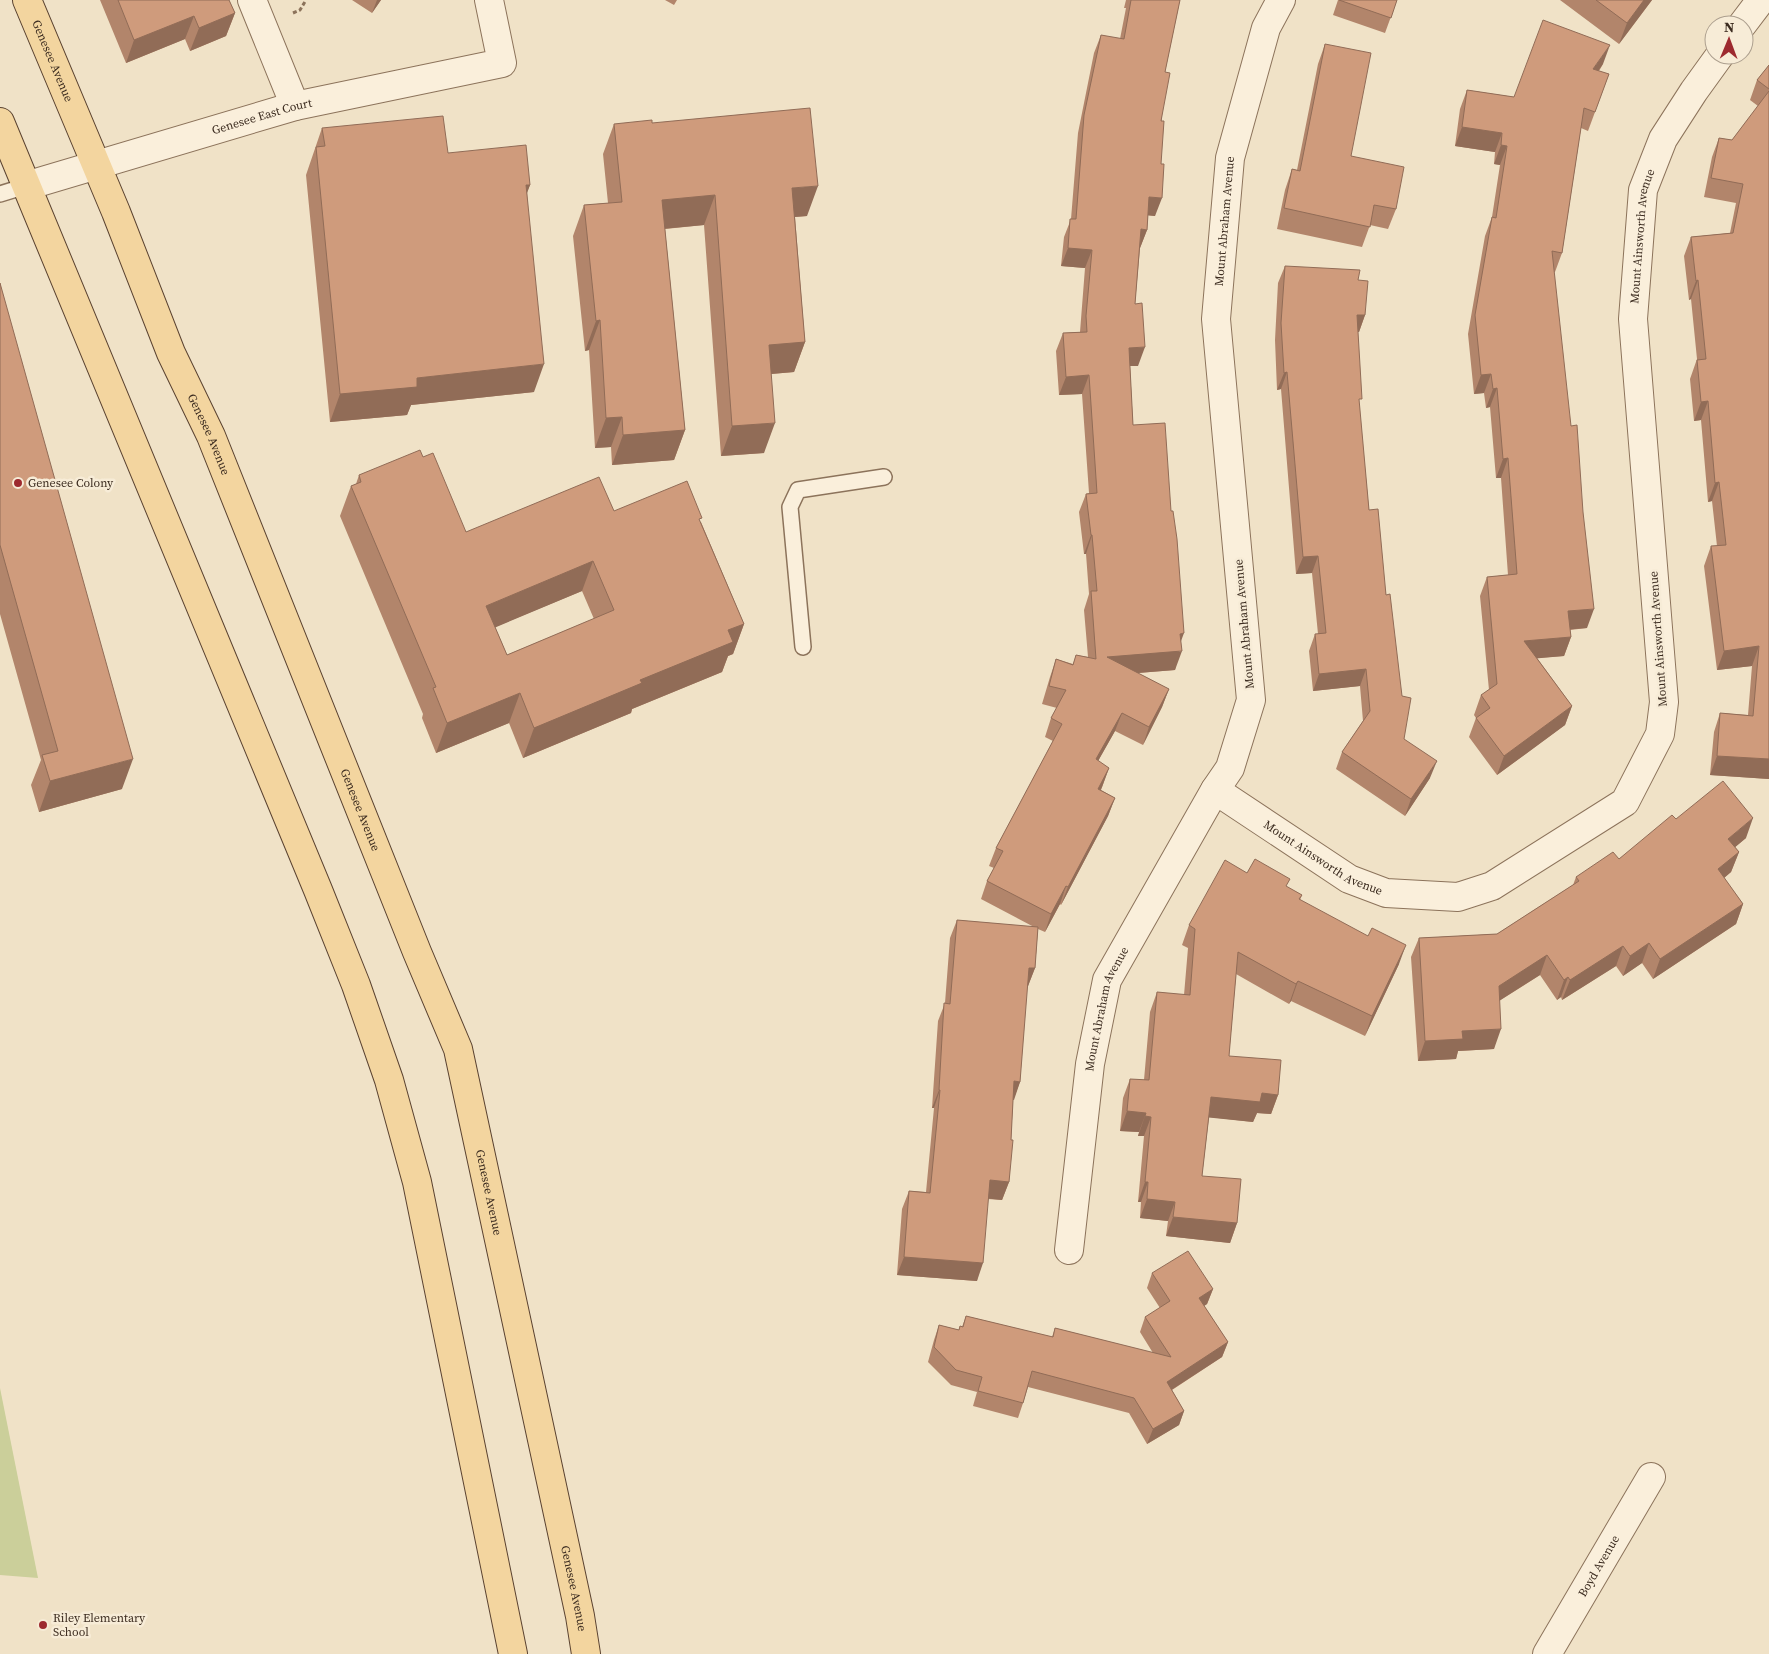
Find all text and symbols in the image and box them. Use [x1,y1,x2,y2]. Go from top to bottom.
north arrow [1704,15,1754,65]
street label: Genesee Avenue [28,17,77,104]
text: N [1724,17,1735,37]
street label: Genesee East Court [210,95,313,138]
street label: Mount Abraham Avenue [1211,156,1238,287]
street label: Mount Ainsworth Avenue [1626,166,1659,304]
street label: Genesee Avenue [184,391,234,477]
place label: Genesee Colony [28,475,114,491]
marker: Genesee Colony [12,477,24,489]
street label: Mount Abraham Avenue [1230,558,1258,690]
street label: Mount Ainsworth Avenue [1645,571,1671,707]
street label: Genesee Avenue [337,766,384,853]
street label: Mount Ainsworth Avenue [1260,816,1385,899]
street label: Mount Abraham Avenue [1081,944,1132,1072]
street label: Genesee Avenue [472,1148,506,1237]
street label: Boyd Avenue [1574,1532,1623,1600]
street label: Genesee Avenue [557,1544,590,1632]
place label: Riley Elementary School [53,1610,146,1640]
marker: Riley Elementary School [37,1619,49,1631]

